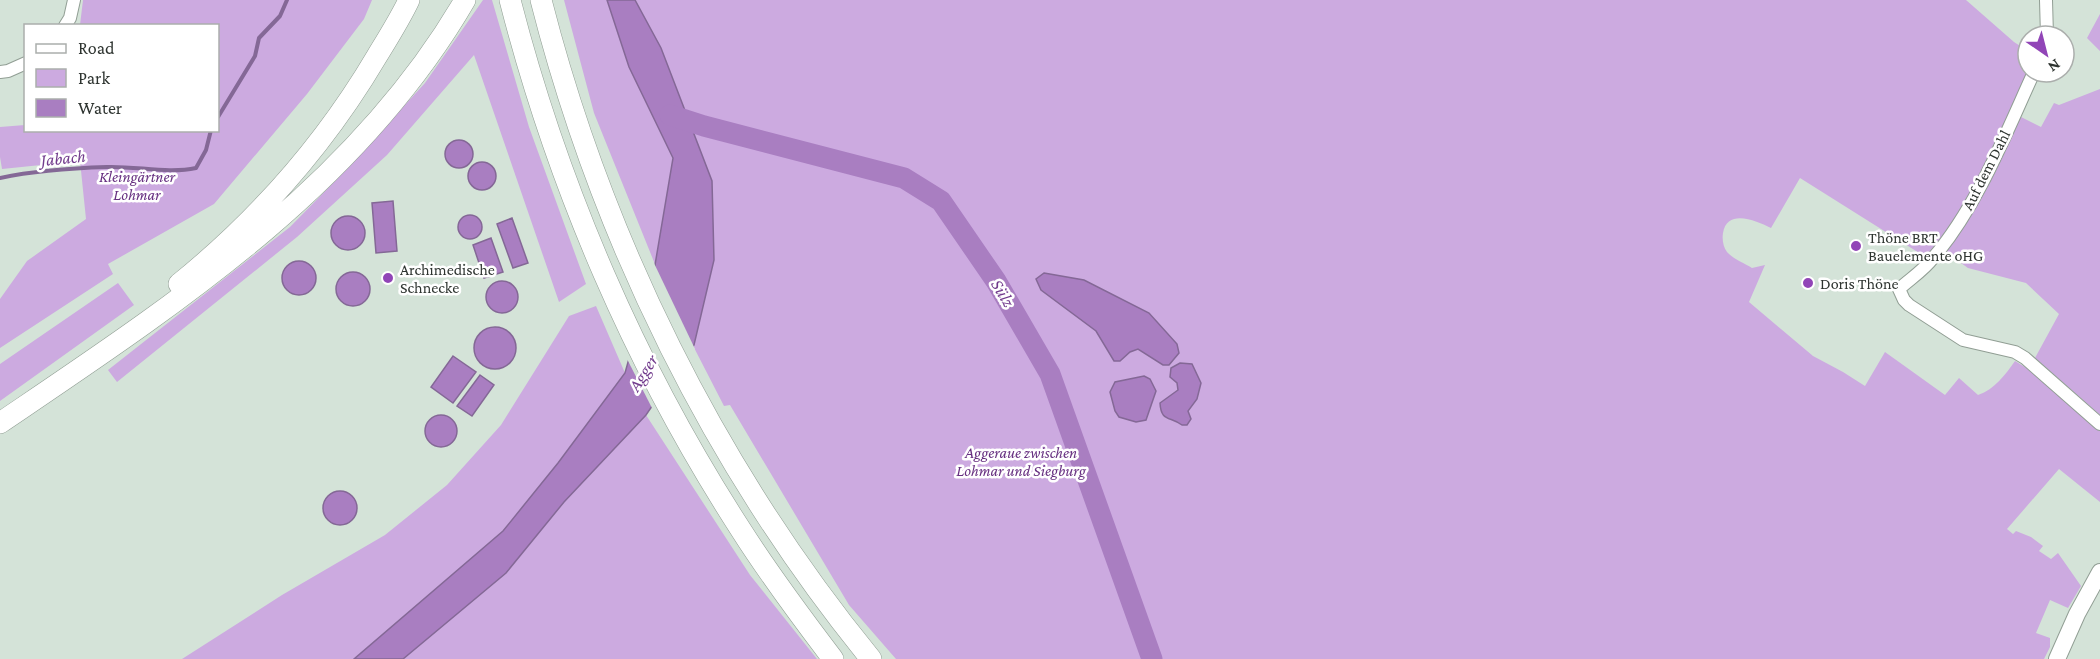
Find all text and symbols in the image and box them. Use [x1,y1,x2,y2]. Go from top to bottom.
legend [24,24,219,132]
north arrow [2016,24,2076,84]
text: Road [78,38,115,58]
text: N [2045,56,2064,76]
text: Park [78,68,110,88]
text: Water [78,98,123,118]
street label: Auf dem Dahl [1959,127,2013,213]
water label: Jabach [36,146,87,171]
park label: Kleingärtner Lohmar [99,168,176,203]
place label: Thöne BRT Bauelemente oHG [1868,229,1983,264]
marker: Thöne BRT Bauelemente oHG [1849,239,1863,253]
place label: Archimedische Schnecke [400,261,495,296]
marker: Archimedische Schnecke [381,271,395,285]
place label: Doris Thöne [1820,275,1899,292]
water label: Sülz [987,276,1019,311]
marker: Doris Thöne [1801,276,1815,290]
water label: Agger [624,350,662,396]
park label: Aggeraue zwischen Lohmar und Siegburg [956,444,1087,480]

